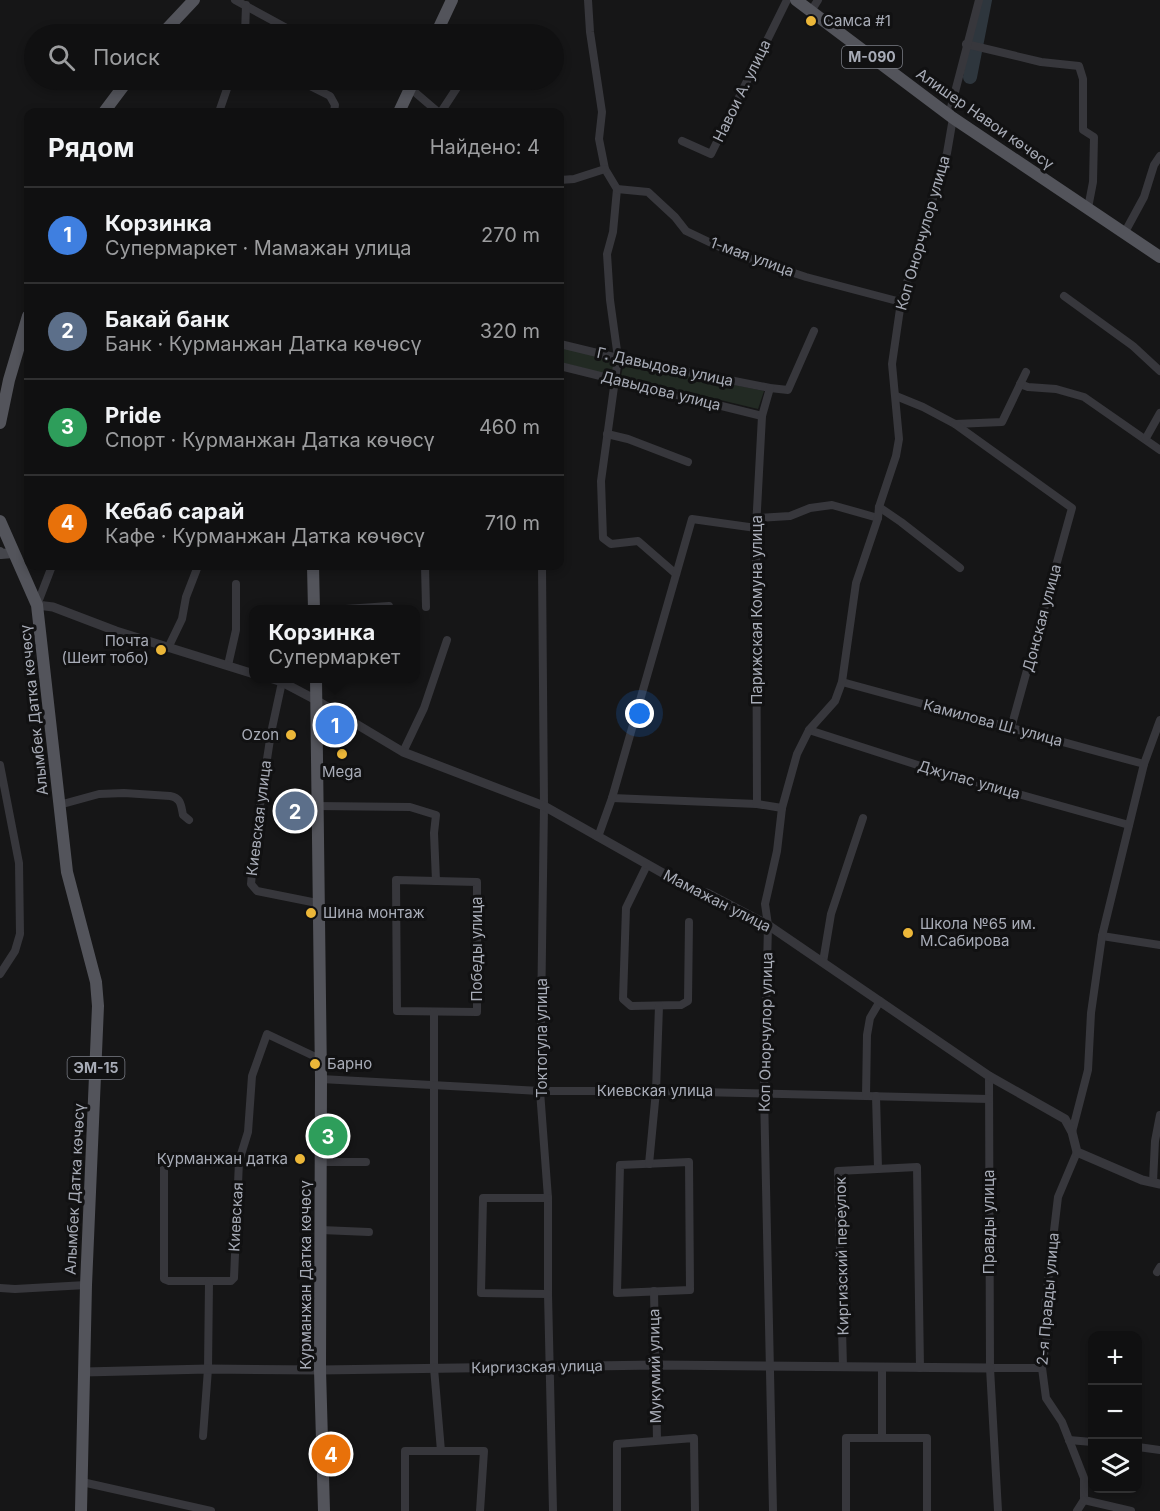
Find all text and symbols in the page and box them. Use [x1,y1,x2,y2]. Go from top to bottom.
place label: Самса #1 [823,11,891,30]
marker: Самса #1 [804,14,818,28]
search box [24,24,564,90]
street label: Навои А. улица [709,36,775,145]
icon: search [45,41,78,74]
text: Поиск [93,44,160,70]
road number: М-090 [842,46,902,68]
street label: Алишер Навои көчөсү [913,64,1058,174]
text: Рядом [48,132,134,163]
text: Найдено: 4 [430,135,540,159]
street label: Коп Онорчулор улица [891,153,954,312]
text: Корзинка [105,210,212,236]
text: 1 [63,223,72,247]
text: 270 m [481,223,540,247]
street label: 1-мая улица [708,233,797,281]
text: Супермаркет · Мамажан улица [105,236,411,260]
text: Бакай банк [105,306,229,332]
text: 2 [61,319,74,343]
text: 320 m [480,319,540,343]
text: Банк · Курманжан Датка көчөсү [105,332,422,356]
street label: Г. Давыдова улица [595,344,735,390]
street label: Давыдова улица [599,367,723,415]
text: Pride [105,402,161,428]
text: 3 [61,415,74,439]
text: 460 m [479,415,540,439]
text: Спорт · Курманжан Датка көчөсү [105,428,435,452]
text: Кебаб сарай [105,498,244,524]
text: 4 [61,511,74,535]
text: 710 m [485,511,540,535]
street label: Парижская Комуна улица [747,515,766,705]
text: Кафе · Курманжан Датка көчөсү [105,524,425,548]
street label: Донская улица [1018,562,1065,674]
popup [249,605,420,683]
text: Корзинка [269,619,375,645]
street label: Алымбек Датка көчөсү [15,623,52,796]
place label: Почта (Шеит тобо) [61,631,149,667]
marker: Почта (Шеит тобо) [154,643,168,657]
text: Супермаркет [269,645,400,669]
street label: Камилова Ш. улица [922,695,1065,750]
your location [625,699,654,728]
pin: 1 [316,702,354,748]
place label: Ozon [242,725,279,744]
marker: Ozon [284,728,298,742]
marker: Mega [335,747,349,761]
street label: Джупас улица [916,756,1022,803]
street label: Киевская улица [242,759,275,877]
place label: Mega [322,762,362,781]
pin: 2 [276,788,314,834]
street label: Мамажан улица [660,865,774,936]
street label: Победы улица [467,896,486,1002]
place label: Шина монтаж [323,903,425,922]
marker: Шина монтаж [304,906,318,920]
place label: Школа №65 им. М.Сабирова [920,914,1036,950]
marker: Школа №65 им. М.Сабирова [901,926,915,940]
street label: Коп Онорчулор улица [755,952,776,1112]
street label: Токтогула улица [532,978,551,1098]
place label: Барно [327,1054,372,1073]
road number: ЭМ-15 [68,1057,124,1079]
marker: Барно [308,1057,322,1071]
street label: Киевская улица [597,1081,713,1100]
street label: Алымбек Датка көчөсү [61,1102,89,1275]
pin: 3 [308,1114,348,1158]
place label: Курманжан датка [157,1149,288,1168]
marker: Курманжан датка [293,1152,307,1166]
street label: Правды улица [979,1170,998,1274]
street label: Киргизский переулок [831,1177,852,1335]
street label: Курманжан Датка көчөсү [296,1180,315,1370]
street label: Киевская [224,1182,247,1252]
street label: 2-я Правды улица [1032,1232,1063,1366]
street label: Мукумий улица [644,1308,665,1424]
map controls [1088,1331,1142,1493]
button: + [1088,1331,1142,1385]
street label: Киргизская улица [471,1356,603,1377]
button: − [1088,1385,1142,1439]
pin: 4 [312,1432,350,1476]
button: layers [1088,1439,1142,1493]

